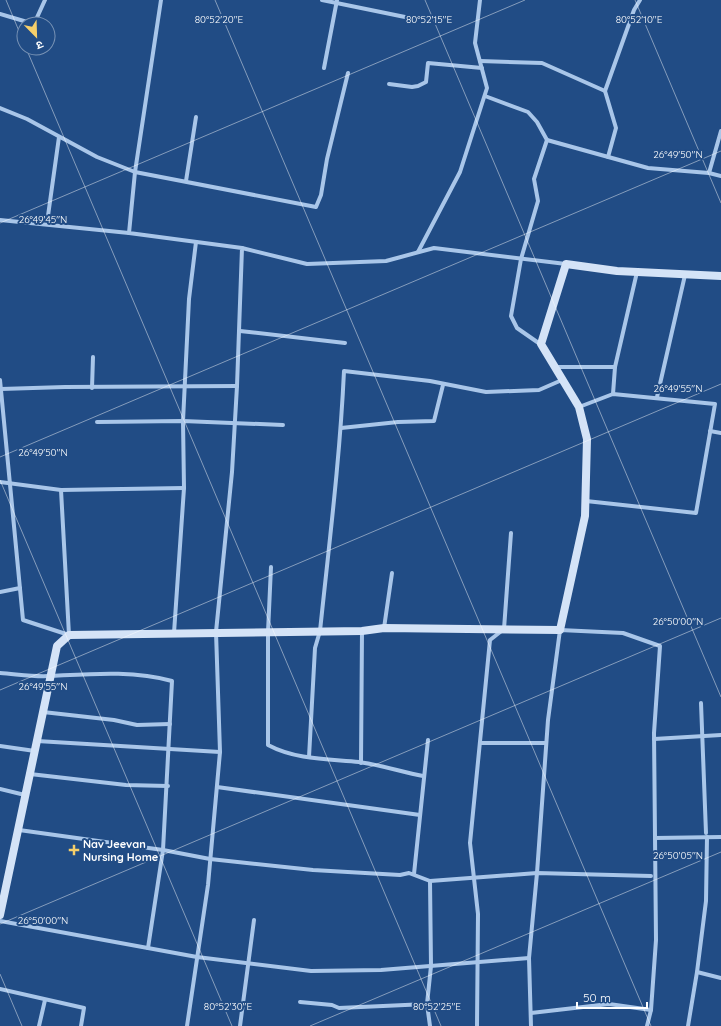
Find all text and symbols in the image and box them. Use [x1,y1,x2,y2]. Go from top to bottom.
text: 80°52'20"E [195,13,244,26]
text: 80°52'15"E [406,13,452,26]
text: 80°52'10"E [616,13,663,26]
north arrow [16,16,56,56]
text: उ [34,38,46,53]
text: 26°49'50"N [653,148,703,161]
text: 26°49'45"N [19,213,67,226]
text: 26°49'55"N [654,382,702,395]
text: 26°49'50"N [18,446,68,459]
text: 26°50'00"N [653,615,703,628]
text: 26°49'55"N [19,680,67,693]
place label: Nav Jeevan Nursing Home [83,837,159,864]
marker: Nav Jeevan Nursing Home [68,844,80,856]
text: 26°50'05"N [653,849,703,862]
text: 26°50'00"N [18,914,68,927]
scale bar [577,984,647,1010]
text: 50 m [583,990,611,1005]
text: 80°52'30"E [204,1000,252,1013]
text: 80°52'25"E [413,1000,461,1013]

